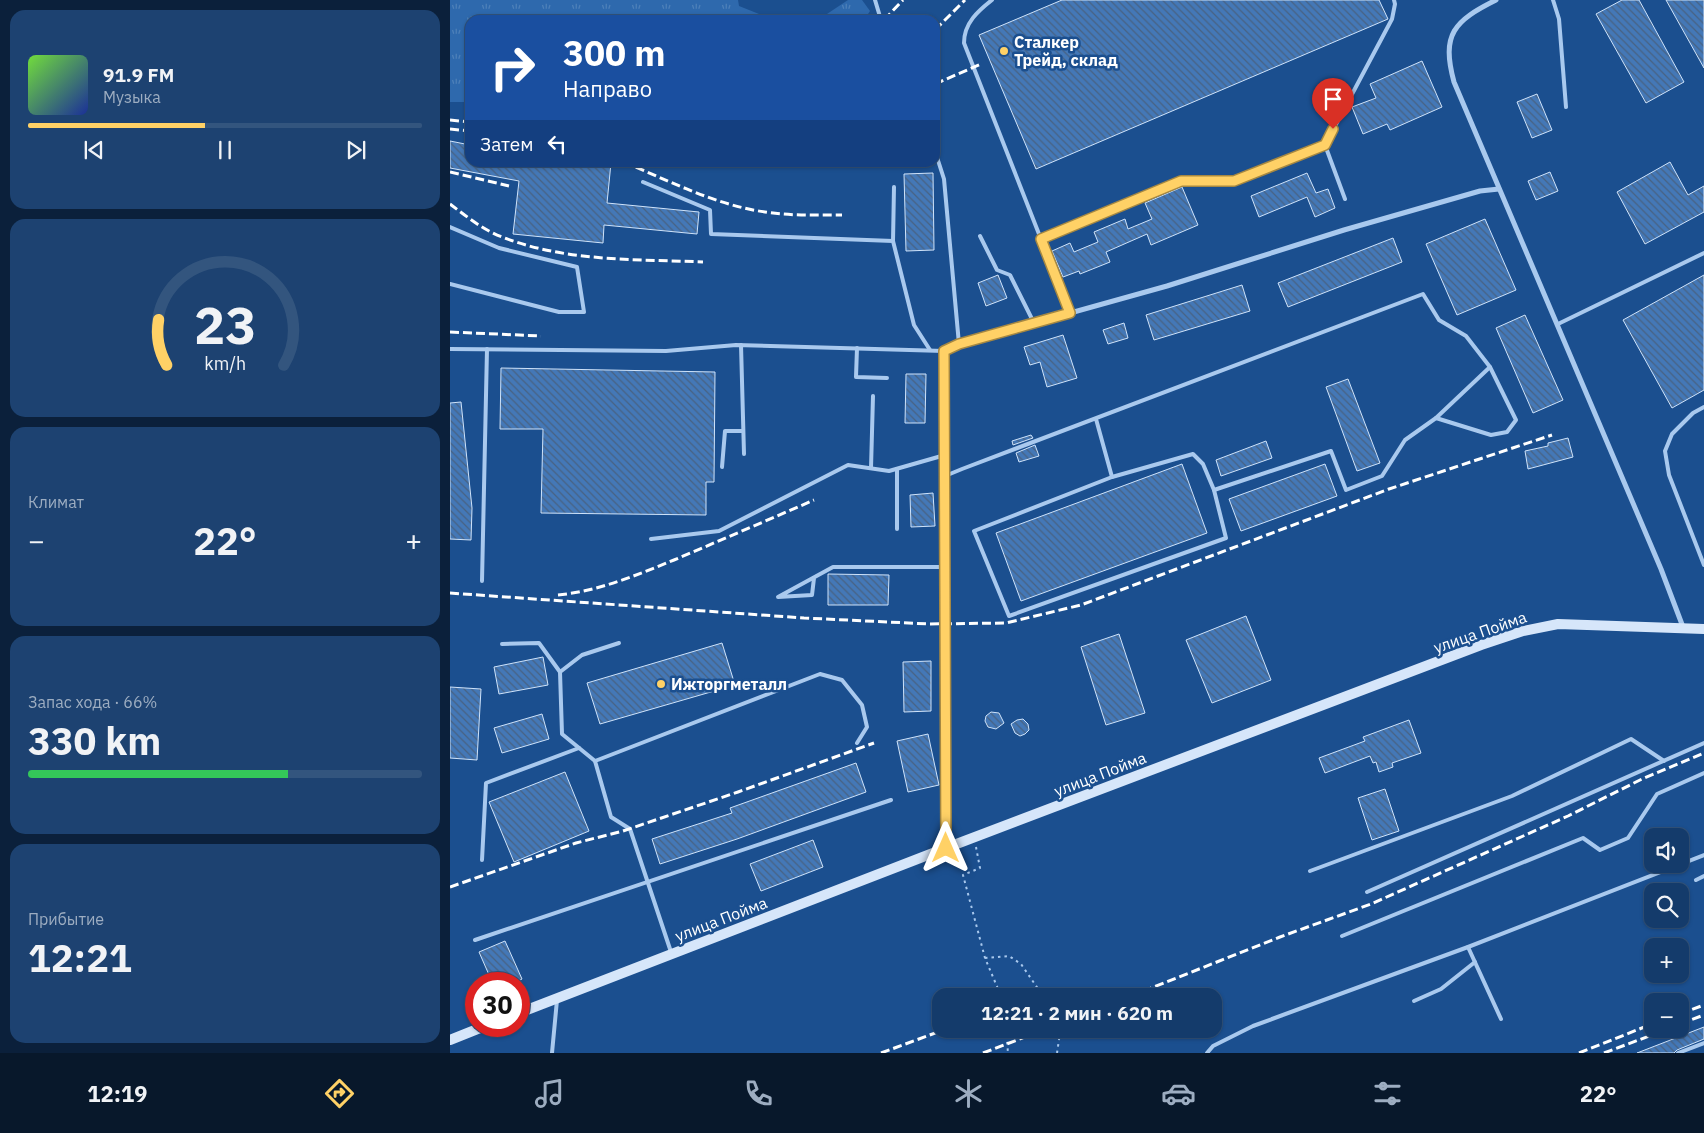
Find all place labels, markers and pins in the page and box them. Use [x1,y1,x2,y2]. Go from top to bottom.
place label: Сталкер Трейд, склад [1014,32,1118,70]
marker: Сталкер Трейд, склад [998,45,1010,57]
pin [1312,78,1354,129]
place label: Ижторгметалл [671,674,787,694]
marker: Ижторгметалл [655,678,667,690]

